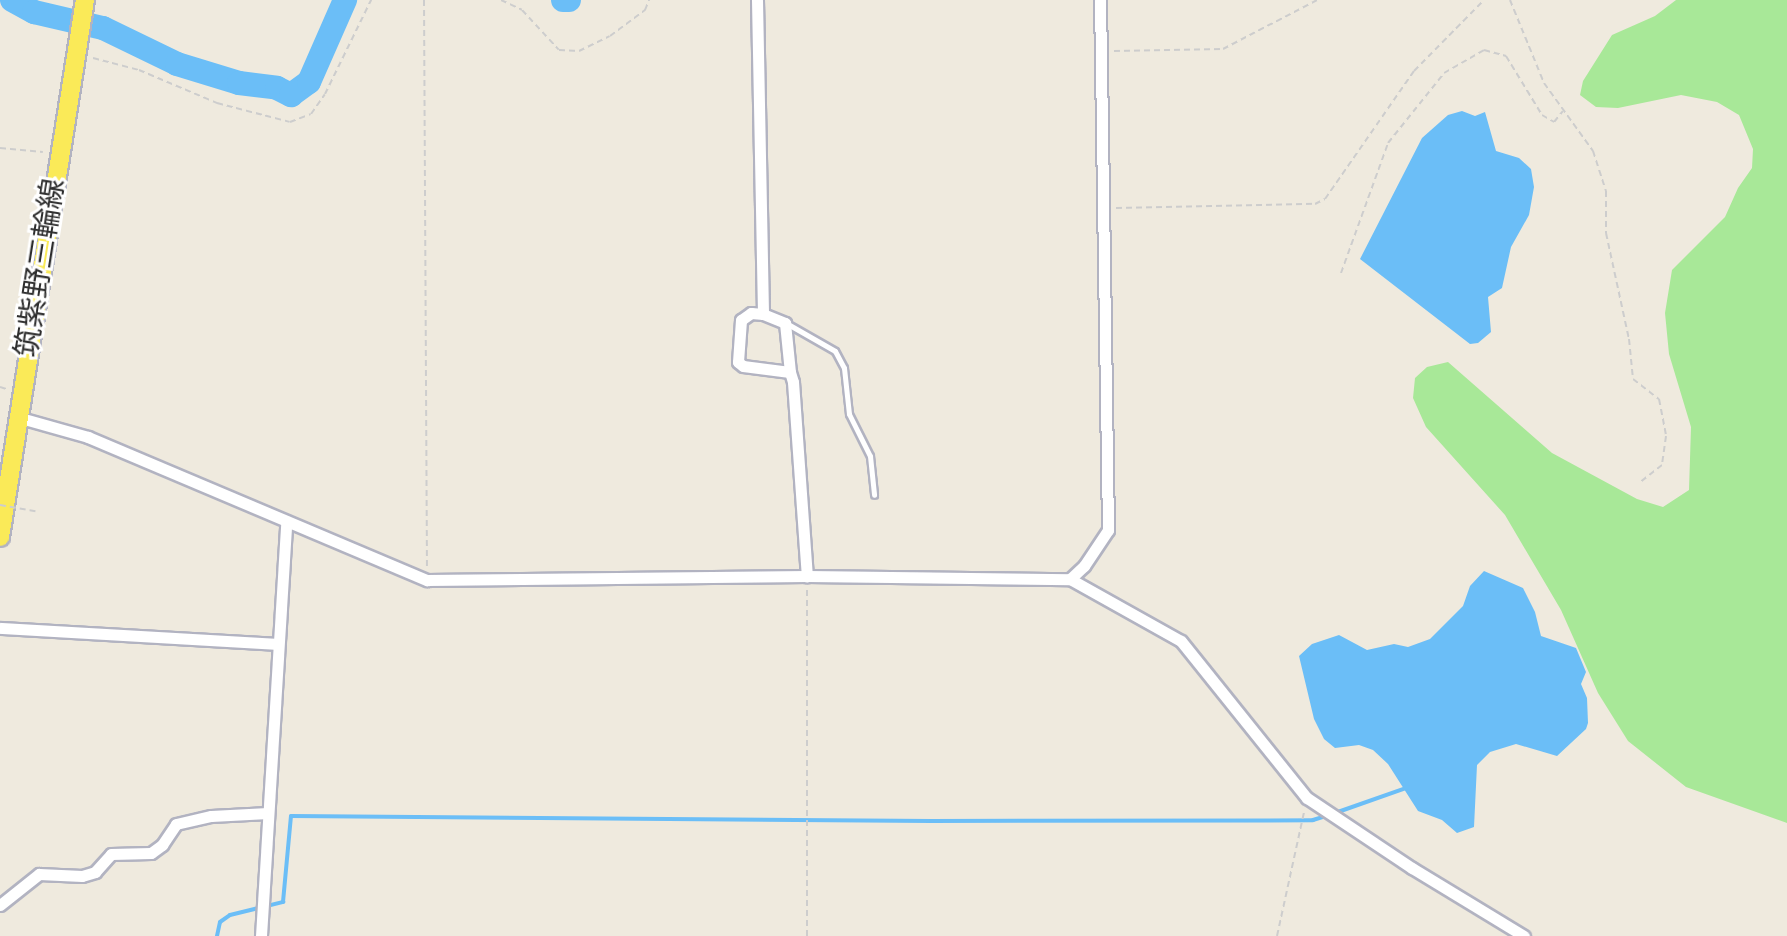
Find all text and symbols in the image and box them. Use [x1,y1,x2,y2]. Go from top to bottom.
street label: 筑紫野三輪線 [8,176,72,360]

